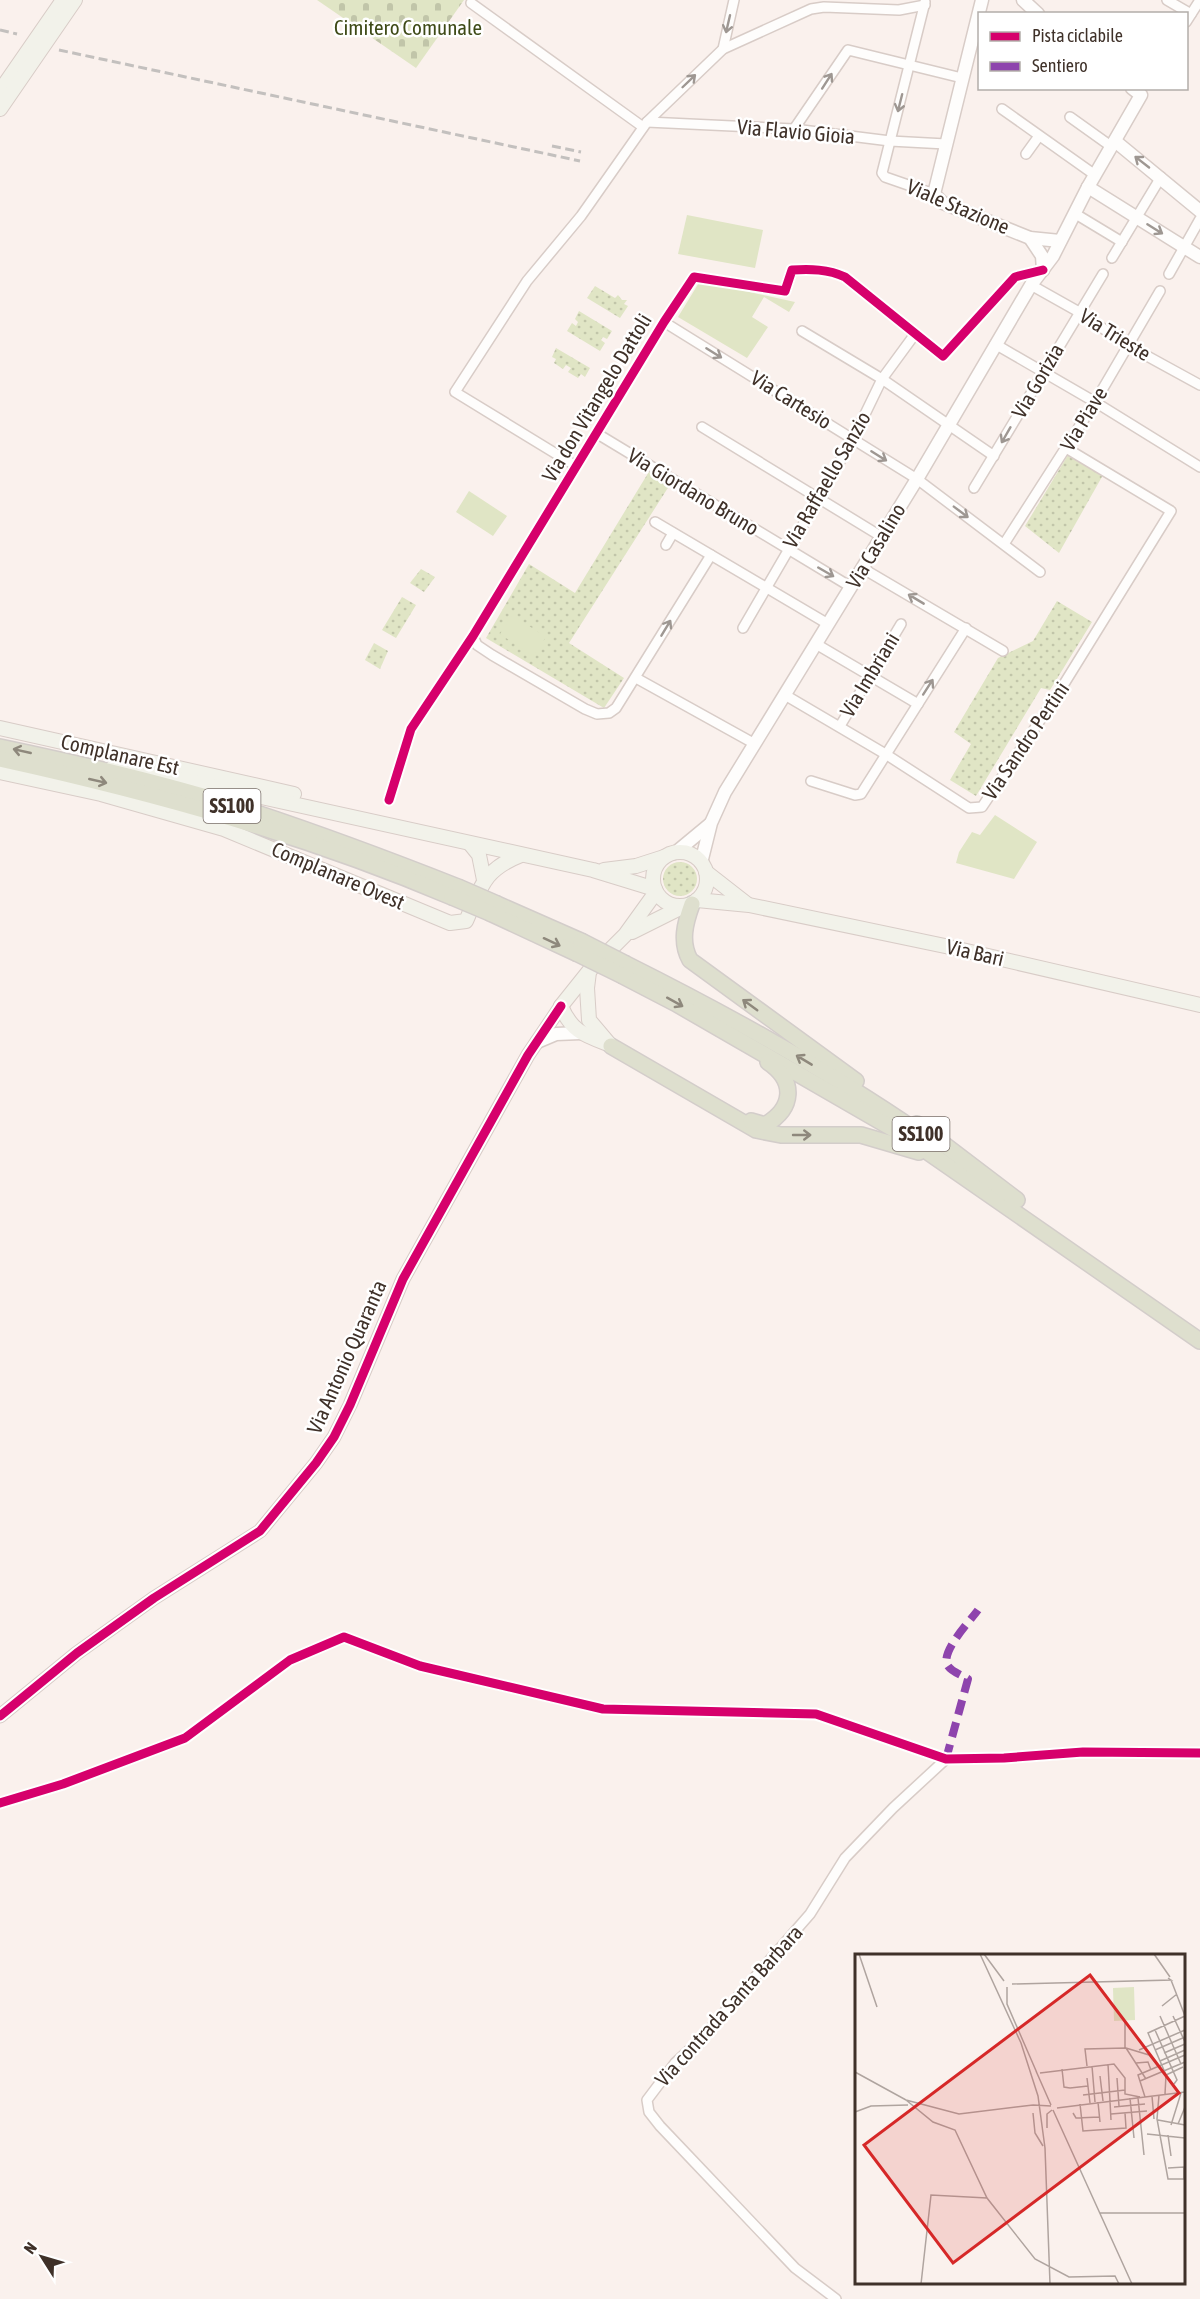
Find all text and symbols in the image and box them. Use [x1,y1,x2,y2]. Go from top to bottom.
legend [978,12,1188,90]
park label: Cimitero Comunale [334,15,482,39]
one-way arrow [722,15,734,34]
text: Pista ciclabile [1032,25,1123,46]
text: Sentiero [1032,55,1088,76]
one-way arrow [820,72,833,89]
one-way arrow [681,74,696,88]
one-way arrow [893,93,905,112]
street label: Via Flavio Gioia [736,114,856,148]
one-way arrow [1134,155,1150,168]
street label: Viale Stazione [903,174,1013,238]
one-way arrow [1146,223,1163,235]
street label: Via Trieste [1076,303,1155,365]
street label: Via don Vitangelo Dattoli [536,309,656,486]
street label: Via Gorizia [1006,339,1068,422]
one-way arrow [705,347,722,359]
street label: Via Cartesio [747,365,836,433]
street label: Via Piave [1055,382,1112,455]
street label: Via Raffaello Sanzio [777,407,875,552]
one-way arrow [1000,426,1012,443]
street label: Via Giordano Bruno [624,443,763,540]
one-way arrow [870,450,887,462]
street label: Via Casalino [840,499,910,592]
one-way arrow [952,505,968,518]
one-way arrow [817,566,834,578]
one-way arrow [908,592,925,604]
one-way arrow [661,620,673,637]
street label: Via Imbriani [835,628,904,721]
street label: Via Sandro Pertini [977,677,1073,804]
one-way arrow [923,679,935,696]
street label: Complanare Est [59,729,182,779]
one-way arrow [13,745,32,757]
one-way arrow [88,776,107,787]
road number: SS100 [204,789,260,823]
street label: Complanare Ovest [268,836,408,914]
street label: Via Bari [944,934,1006,970]
one-way arrow [543,936,561,948]
one-way arrow [666,997,683,1009]
one-way arrow [742,999,758,1011]
one-way arrow [796,1054,813,1066]
road number: SS100 [892,1117,950,1151]
one-way arrow [792,1129,812,1141]
street label: Via Antonio Quaranta [301,1276,391,1437]
street label: Via contrada Santa Barbara [650,1920,807,2091]
inset map [855,1954,1185,2284]
north arrow [12,2227,72,2287]
text: N [20,2239,40,2257]

